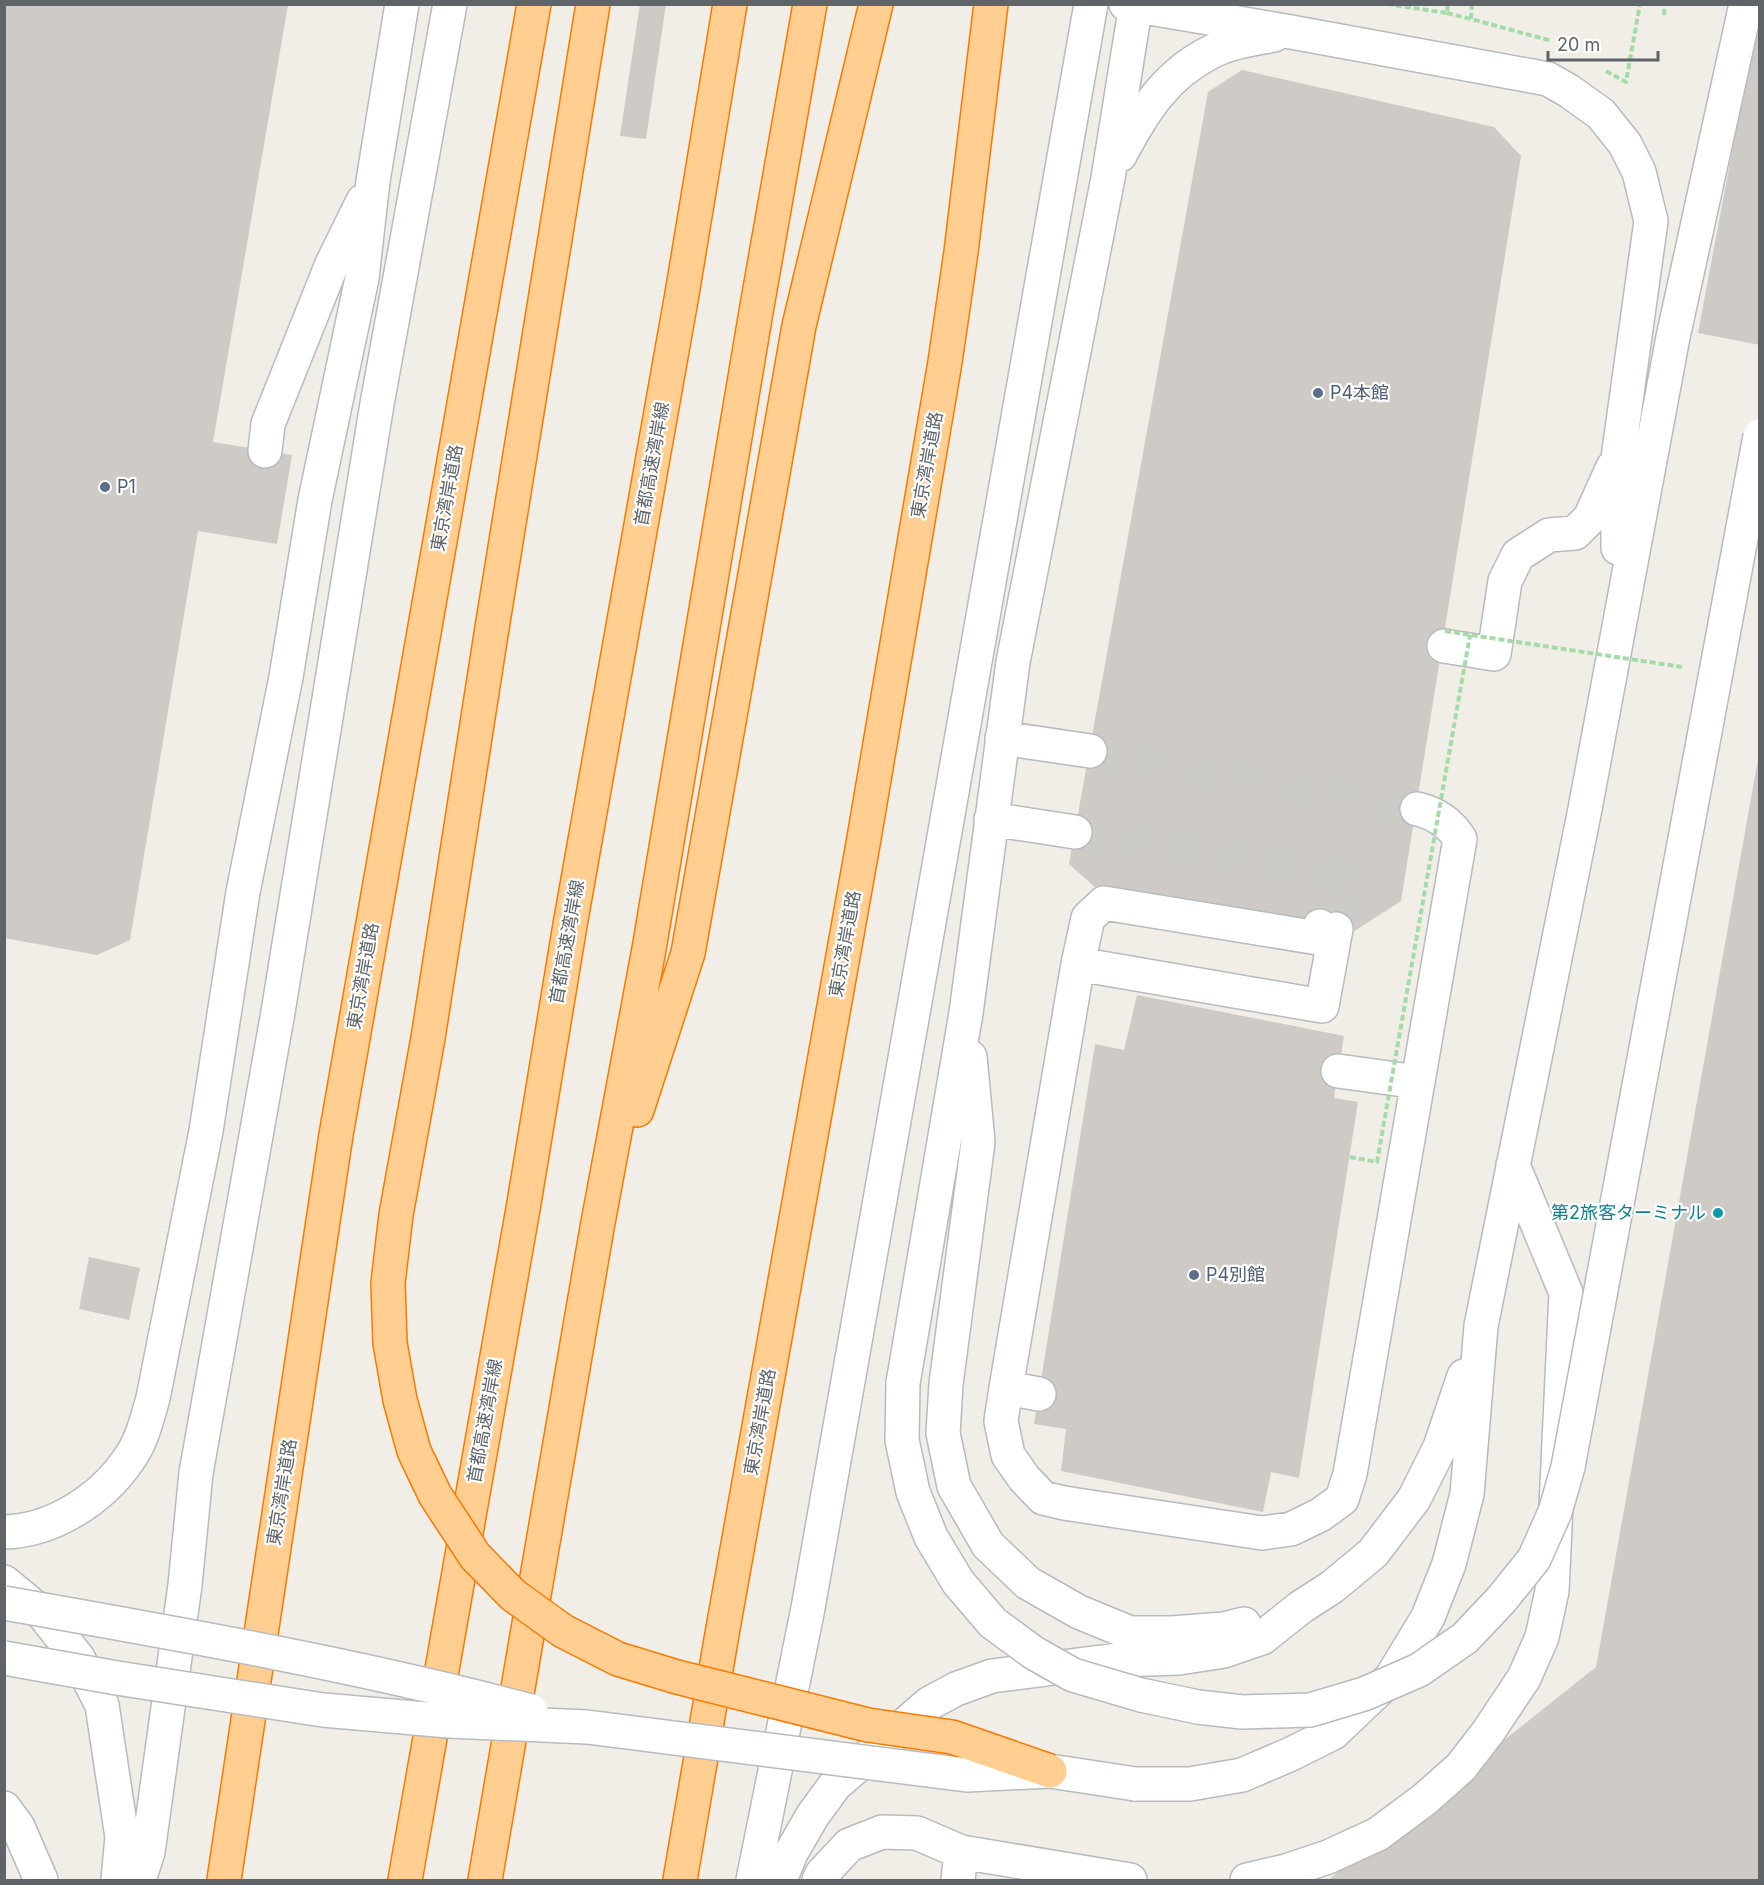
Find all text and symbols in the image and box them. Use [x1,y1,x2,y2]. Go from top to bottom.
scale bar [1548,24,1658,62]
text: 20 m [1557,34,1600,55]
place label: P4本館 [1330,382,1389,403]
marker: P4本館 [1311,386,1325,400]
street label: 首都高速湾岸線 [630,400,673,528]
street label: 東京湾岸道路 [907,410,946,520]
street label: 東京湾岸道路 [427,443,466,553]
place label: P1 [117,476,136,497]
marker: P1 [98,480,112,494]
street label: 首都高速湾岸線 [545,878,588,1006]
street label: 東京湾岸道路 [825,889,864,999]
street label: 東京湾岸道路 [343,921,382,1031]
place label: 第2旅客ターミナル [1551,1202,1706,1223]
marker: 第2旅客ターミナル [1711,1206,1725,1220]
place label: P4別館 [1206,1264,1265,1285]
marker: P4別館 [1187,1268,1201,1282]
street label: 首都高速湾岸線 [463,1357,506,1485]
street label: 東京湾岸道路 [740,1367,779,1477]
street label: 東京湾岸道路 [263,1437,300,1547]

